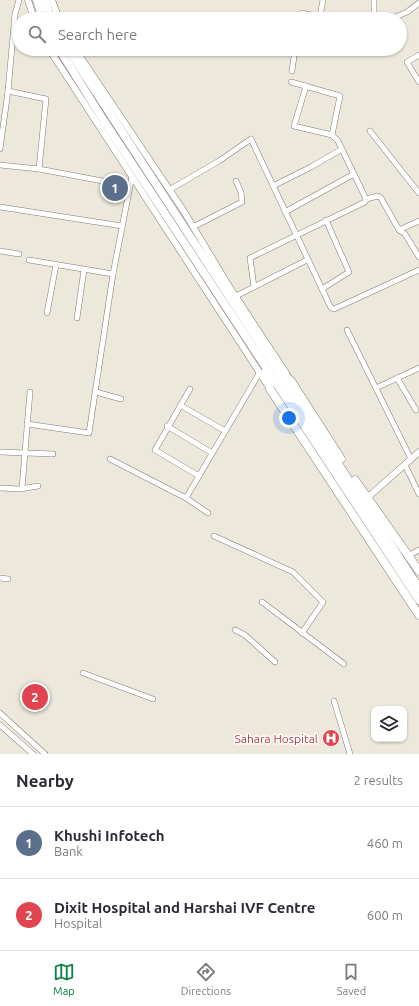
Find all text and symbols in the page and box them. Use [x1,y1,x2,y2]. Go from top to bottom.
search box [12,12,407,56]
icon: search [26,23,48,45]
text: Search here [58,26,137,43]
pin: 1 [102,173,128,203]
your location [279,408,299,428]
pin: 2 [22,682,48,712]
map controls [371,706,407,742]
button: layers [371,706,407,742]
hospital icon: Sahara Hospital [321,728,341,748]
place label: Sahara Hospital [235,732,318,745]
text: Nearby [16,771,74,790]
text: 2 results [353,773,403,787]
text: Khushi Infotech [54,827,165,844]
text: 1 [25,836,33,850]
text: 460 m [367,836,403,850]
text: Bank [54,844,83,858]
text: Dixit Hospital and Harshai IVF Centre [54,899,315,916]
text: 2 [25,908,33,922]
text: 600 m [367,908,403,922]
text: Hospital [54,916,102,930]
tab: Map [53,961,75,997]
tab: Directions [181,961,231,997]
tab: Saved [337,961,366,997]

